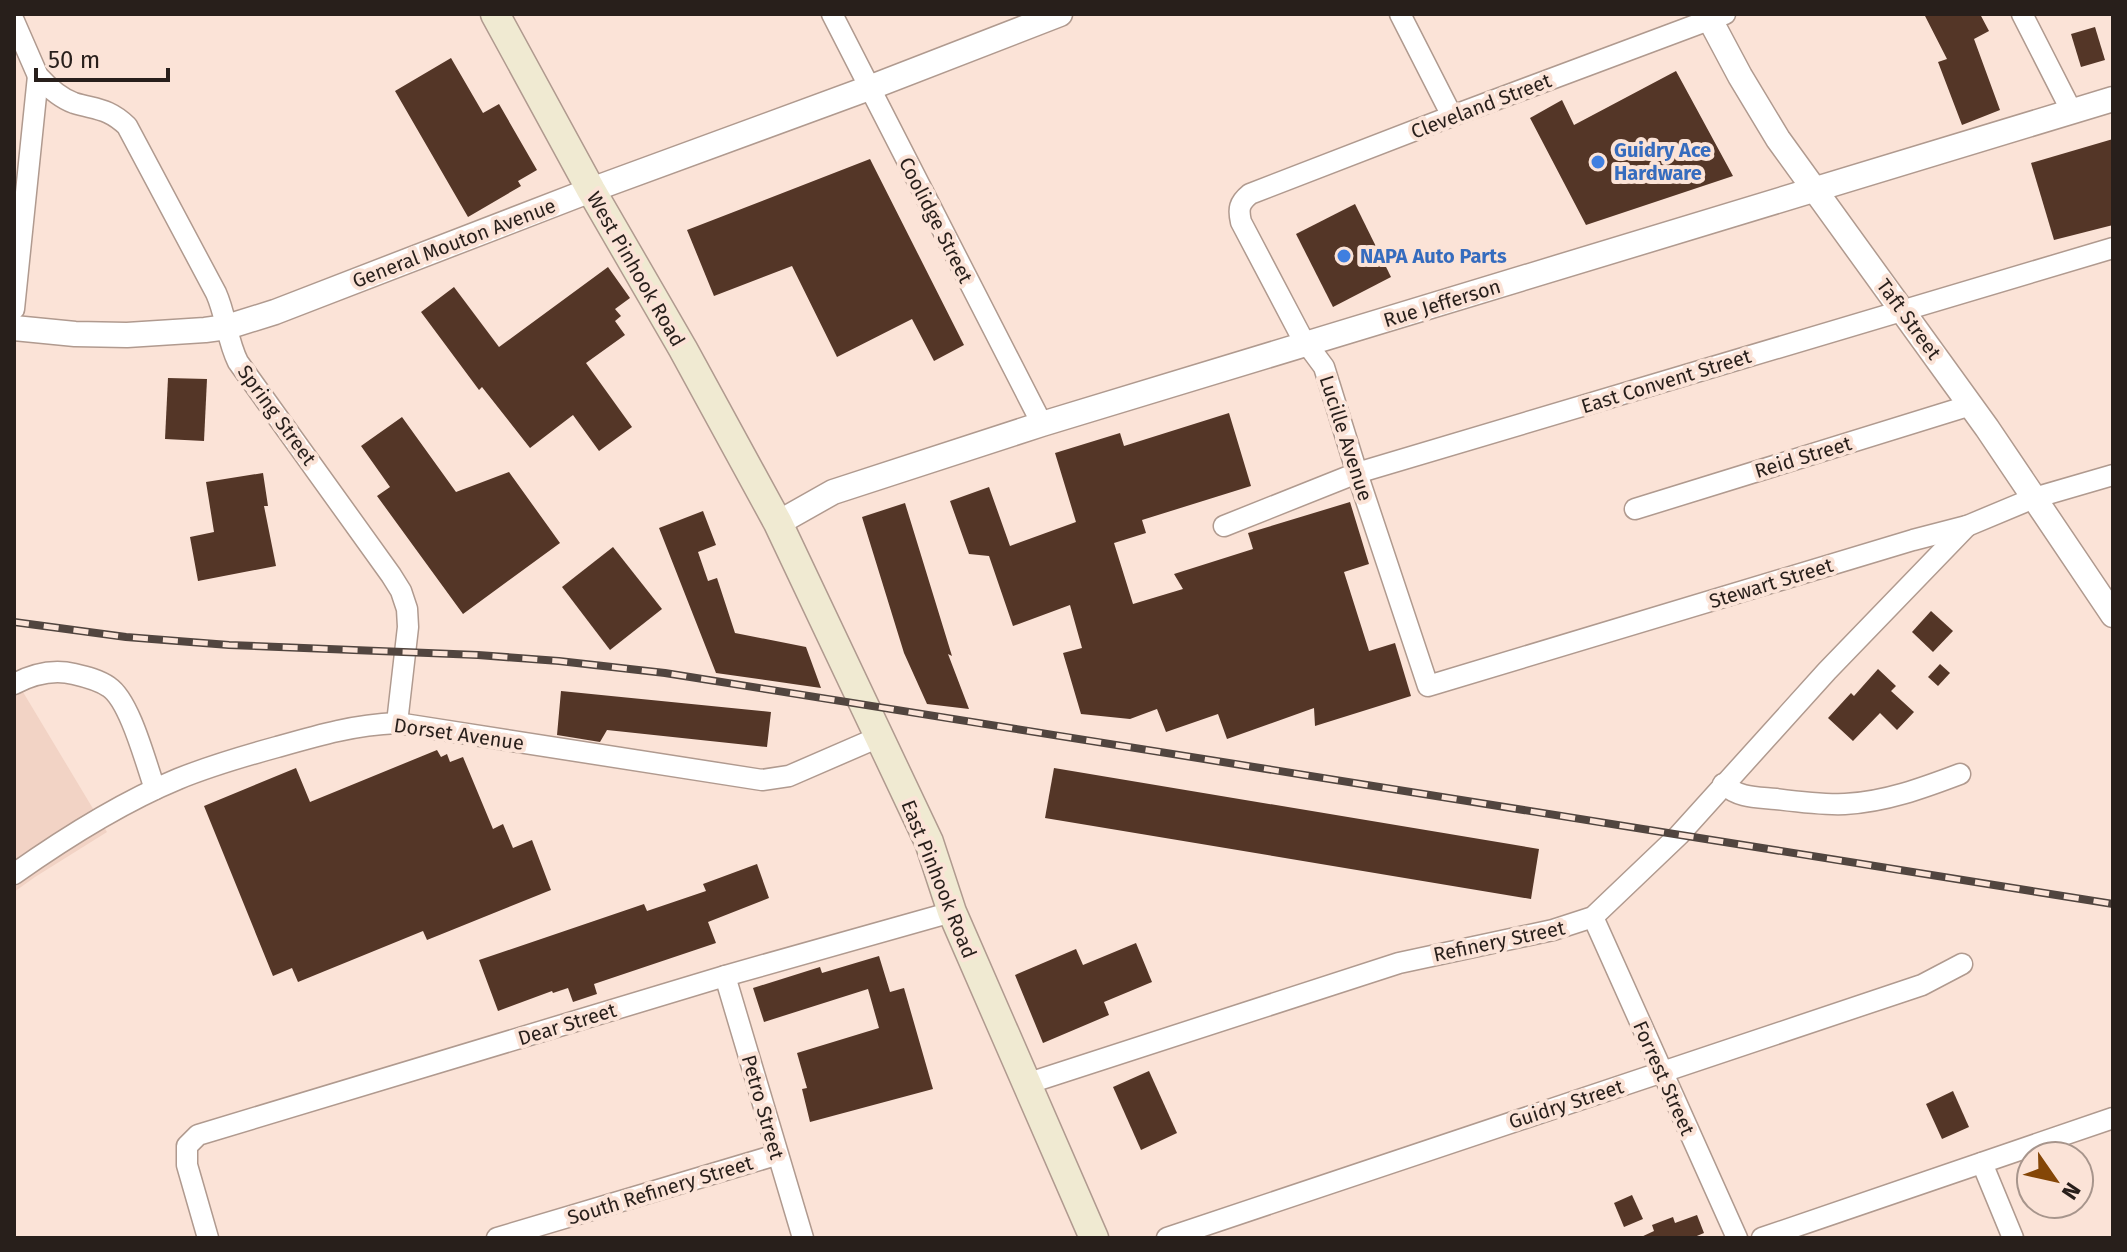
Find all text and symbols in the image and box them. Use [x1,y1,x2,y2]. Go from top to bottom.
scale bar [36,32,168,82]
text: 50 m [48,46,100,74]
street label: Cleveland Street [1408,68,1555,144]
place label: Guidry Ace Hardware [1614,138,1711,185]
street label: Coolidge Street [894,153,978,288]
marker: Guidry Ace Hardware [1589,153,1607,171]
street label: West Pinhook Road [582,187,690,351]
street label: General Mouton Avenue [349,193,559,293]
place label: NAPA Auto Parts [1360,244,1507,268]
marker: NAPA Auto Parts [1335,247,1353,265]
street label: Rue Jefferson [1381,274,1503,332]
street label: Taft Street [1872,274,1947,365]
street label: East Convent Street [1578,344,1755,418]
street label: Spring Street [233,360,322,470]
street label: Lucille Avenue [1314,372,1378,504]
street label: Reid Street [1752,431,1855,483]
street label: Stewart Street [1706,553,1837,613]
street label: Dorset Avenue [392,713,526,755]
street label: East Pinhook Road [896,796,982,962]
street label: Refinery Street [1431,915,1568,967]
street label: Dear Street [515,997,620,1050]
street label: Forrest Street [1628,1017,1700,1140]
street label: Petro Street [737,1052,790,1163]
street label: Guidry Street [1506,1074,1627,1134]
north arrow [2015,1140,2095,1220]
street label: South Refinery Street [564,1150,756,1230]
text: N [2056,1177,2086,1205]

